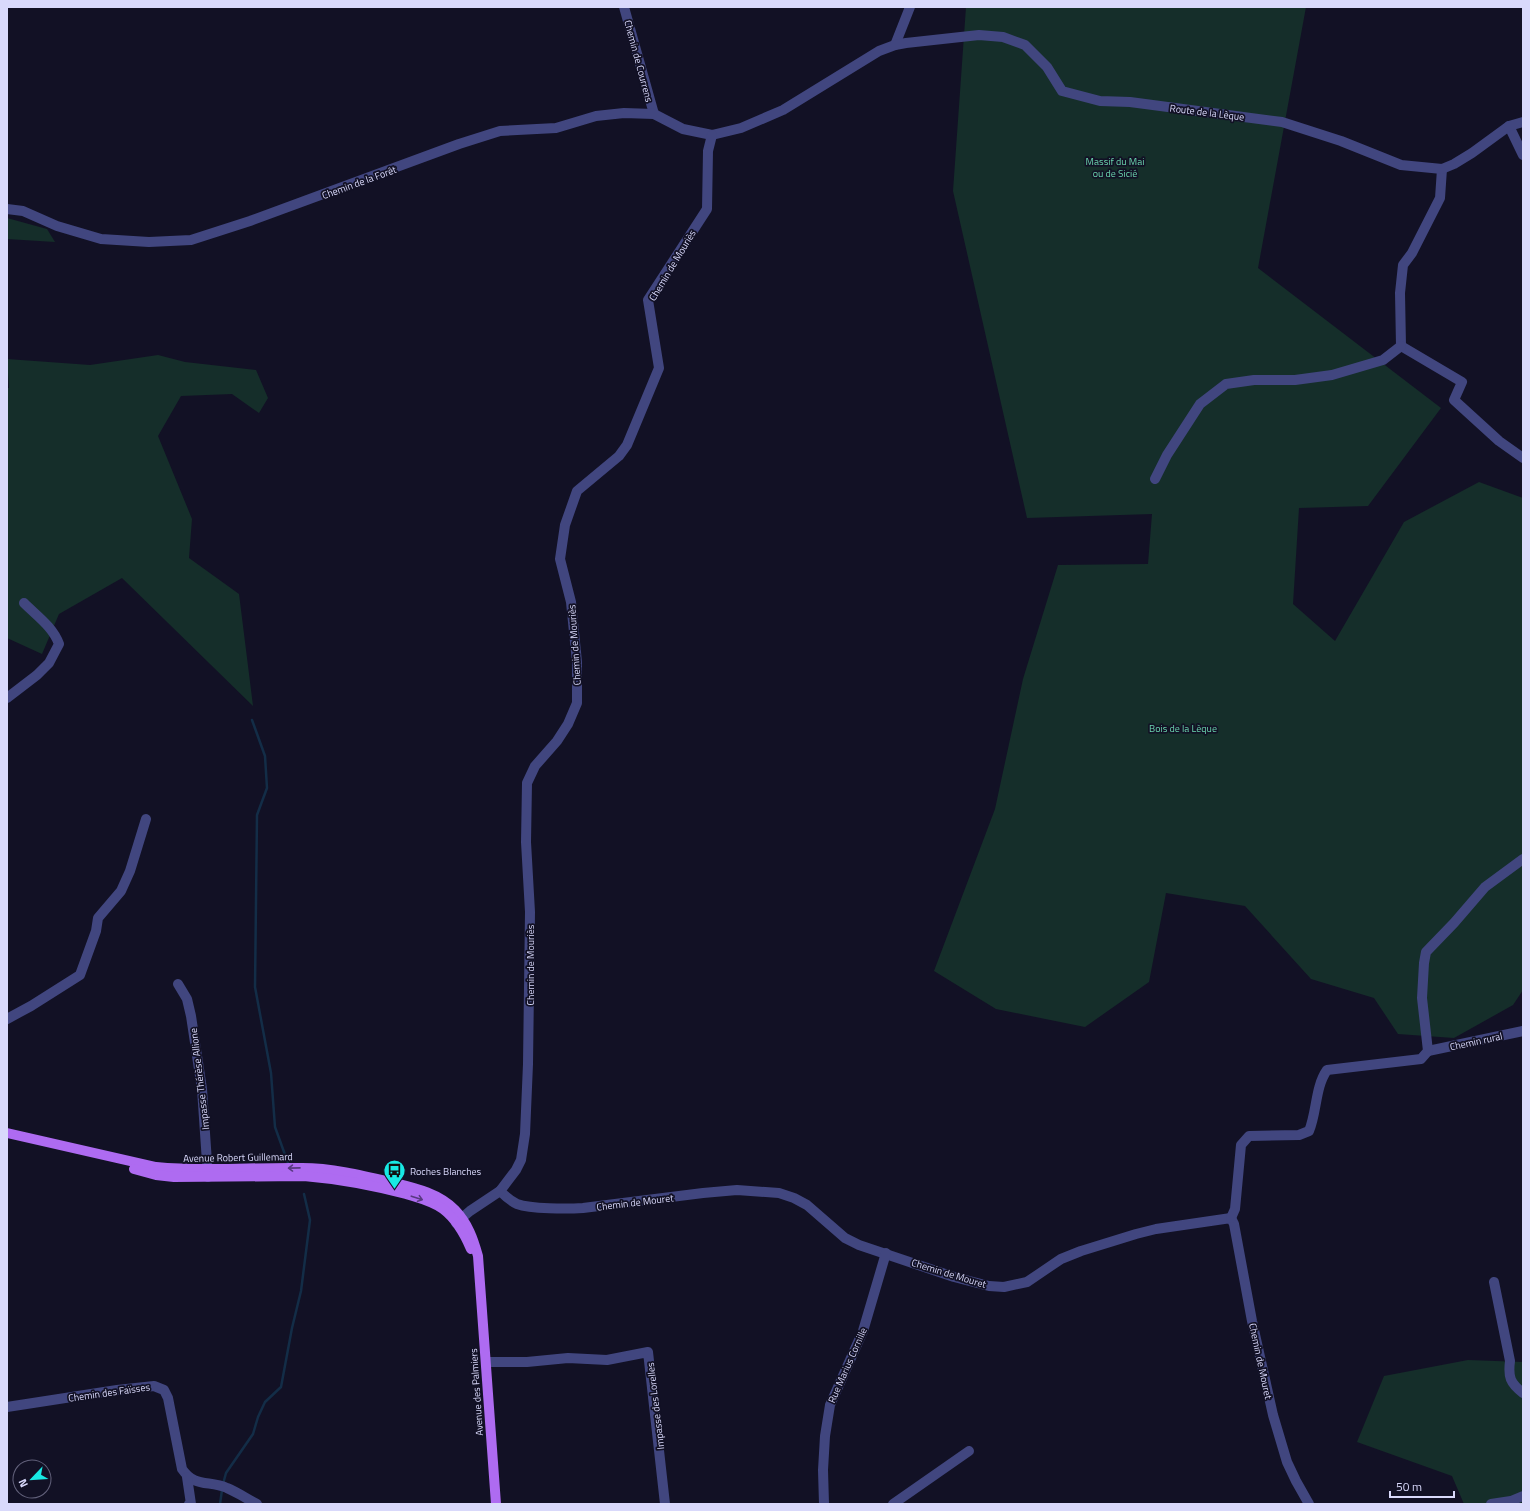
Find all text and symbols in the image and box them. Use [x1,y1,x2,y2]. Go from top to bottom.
street label: Chemin de Courrens [620,18,657,104]
street label: Route de la Lèque [1169,100,1245,125]
park label: Massif du Mai ou de Sicié [1086,154,1144,181]
street label: Chemin de la Forêt [320,162,399,203]
street label: Chemin de Mouriès [645,226,700,304]
street label: Chemin de Mouriès [564,604,585,686]
park label: Bois de la Lèque [1149,721,1217,736]
street label: Chemin de Mouriès [523,924,538,1005]
street label: Impasse Thérèse Allione [186,1027,213,1131]
street label: Chemin rural [1448,1029,1504,1054]
street label: Avenue Robert Guillemard [183,1149,293,1166]
bus stop icon: Roches Blanches [381,1158,407,1191]
one-way arrow [288,1164,301,1172]
place label: Roches Blanches [410,1164,482,1179]
street label: Chemin de Mouret [596,1190,675,1215]
one-way arrow [411,1195,424,1202]
street label: Chemin de Mouret [910,1255,988,1292]
street label: Chemin de Mouret [1245,1322,1276,1401]
street label: Rue Marius Cornille [824,1325,871,1405]
street label: Avenue des Palmiers [466,1347,487,1436]
street label: Impasse des Lorelles [643,1361,668,1450]
street label: Chemin des Faïsses [67,1379,151,1406]
north arrow [12,1459,52,1499]
scale bar [1390,1473,1454,1499]
text: N [14,1476,32,1490]
text: 50 m [1396,1477,1422,1496]

